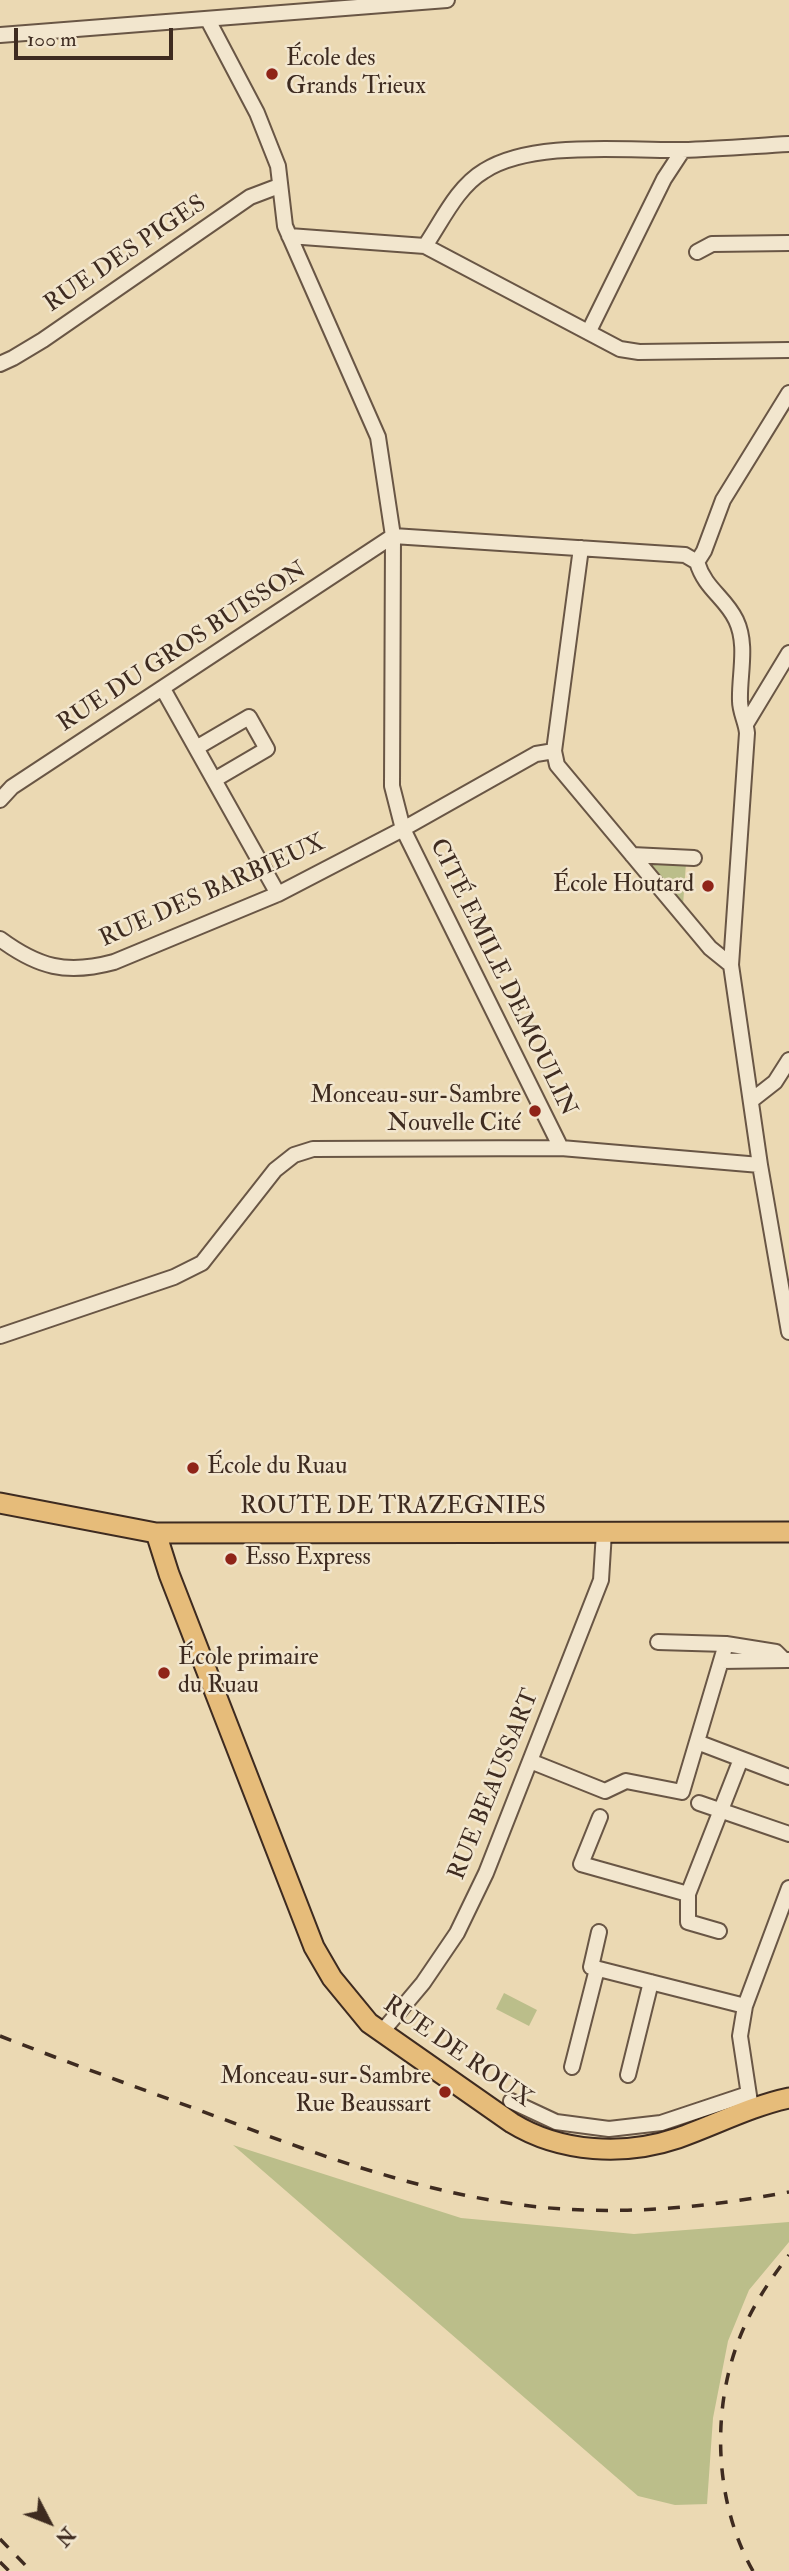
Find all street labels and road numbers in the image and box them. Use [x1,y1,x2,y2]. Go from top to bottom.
street label: RUE DES PIGES [40,190,212,320]
street label: RUE DU GROS BUISSON [53,557,313,739]
street label: RUE DES BARBIEUX [96,829,330,955]
street label: CITÉ EMILE DEMOULIN [422,835,582,1121]
street label: ROUTE DE TRAZEGNIES [240,1494,546,1522]
street label: RUE BEAUSSART [444,1685,546,1885]
street label: RUE DE ROUX [377,1991,537,2115]

